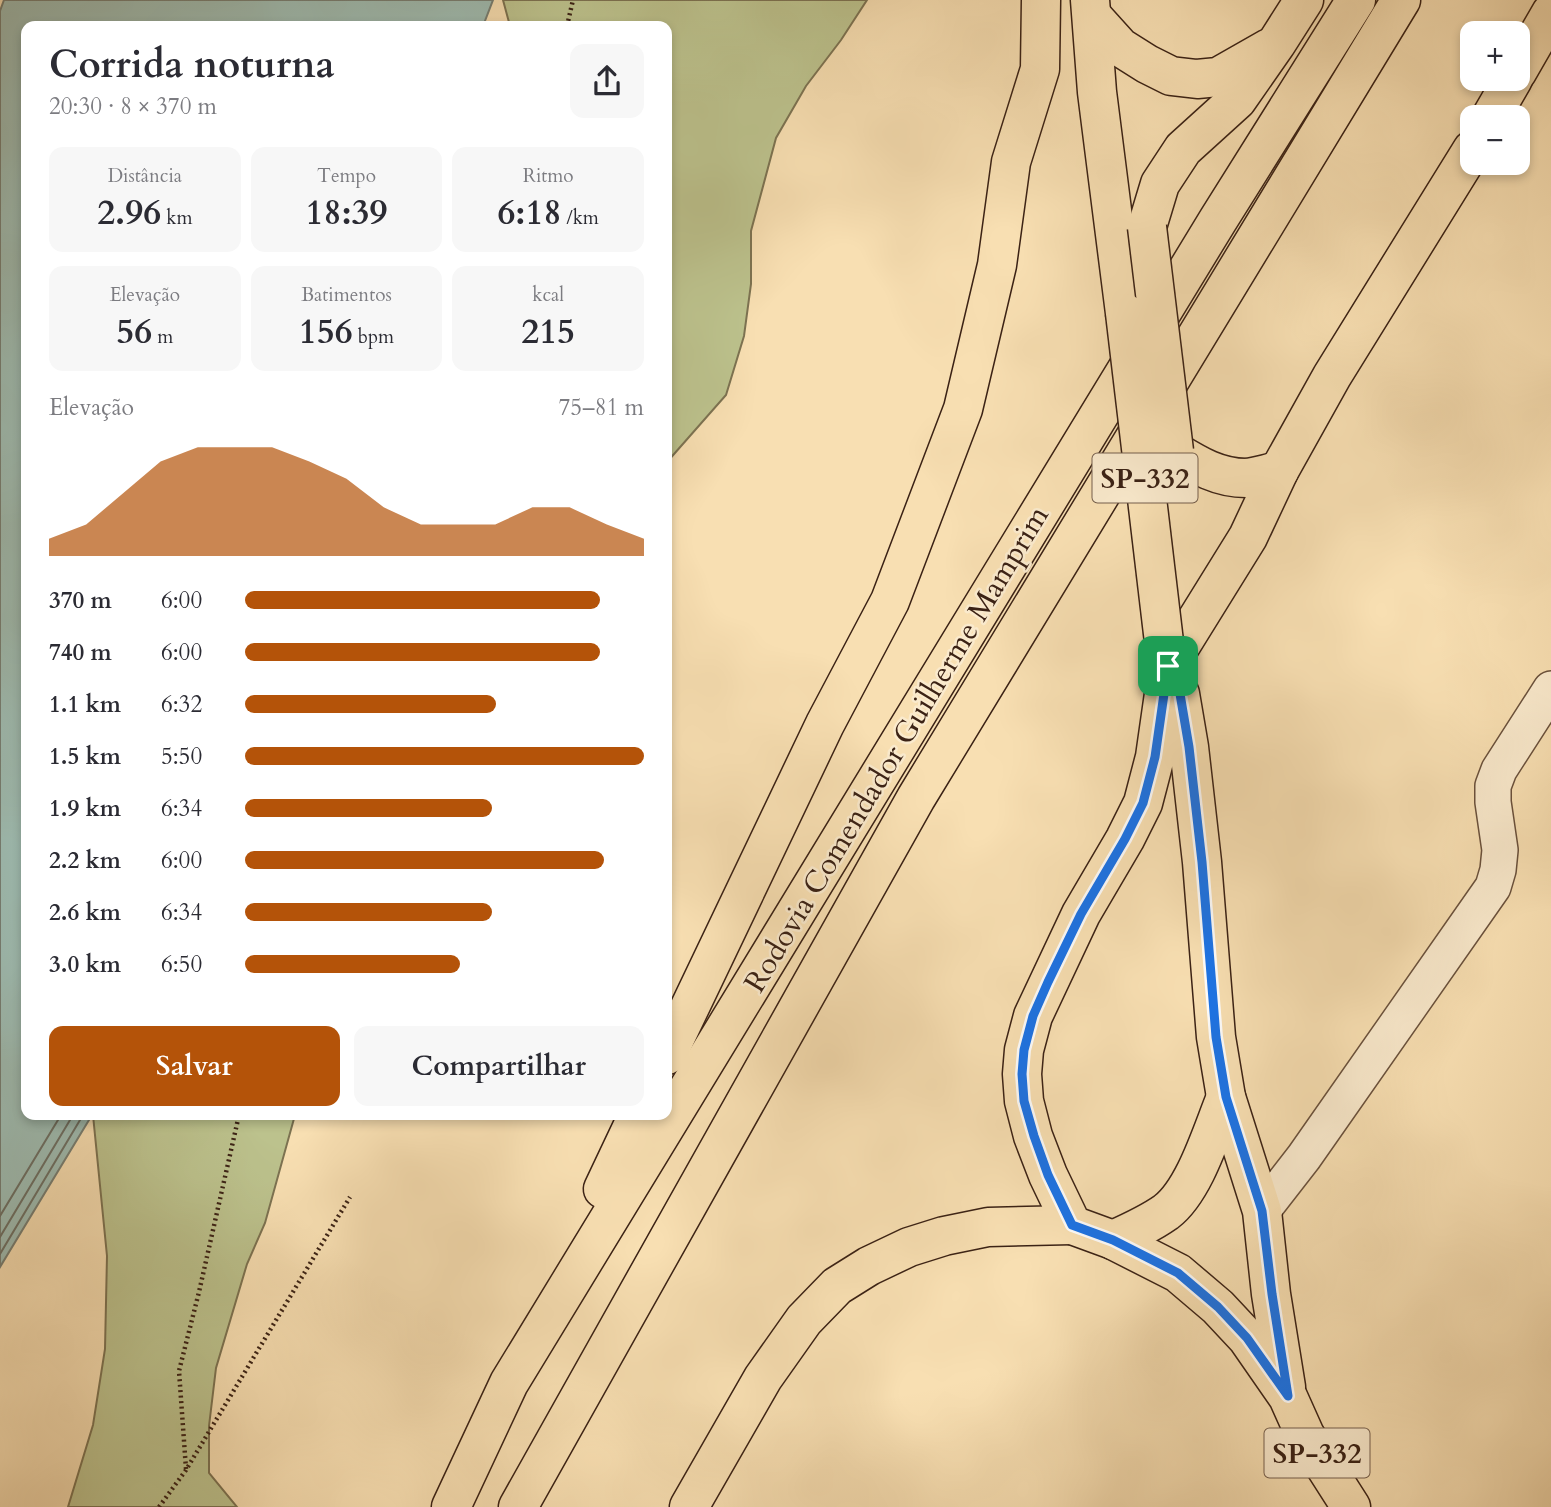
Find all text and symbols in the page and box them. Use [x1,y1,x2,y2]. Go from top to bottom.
map controls [1460,21,1530,175]
button: + [1460,21,1530,91]
text: Corrida noturna [49,39,335,91]
button: share [570,44,644,118]
text: 20:30 · 8 × 370 m [49,91,217,122]
button: − [1460,105,1530,175]
text: Distância [108,163,182,189]
text: Tempo [317,163,376,189]
text: Ritmo [523,163,574,189]
text: 2.96 [97,189,161,237]
text: 18:39 [306,189,387,237]
text: 6:18 [497,189,561,237]
text: km [161,205,192,231]
text: /km [561,205,599,231]
text: Elevação [110,282,180,308]
text: Batimentos [301,282,392,308]
text: kcal [532,282,564,308]
text: 56 [116,308,152,356]
text: 156 [299,308,353,356]
text: 215 [521,308,575,356]
text: m [152,324,173,350]
text: bpm [353,324,394,350]
text: Elevação [49,392,134,423]
text: 75–81 m [559,392,644,423]
road number: SP-332 [1092,454,1198,503]
street label: Rodovia Comendador Guilherme Mamprim [734,498,1059,1000]
text: 370 m [49,585,112,616]
text: 6:00 [161,585,202,616]
pin [1138,636,1198,696]
text: 740 m [49,637,112,668]
text: 6:00 [161,637,202,668]
icon: arrive [1149,647,1187,685]
text: 1.1 km [49,689,121,720]
text: 6:32 [161,689,202,720]
text: 1.5 km [49,741,121,772]
text: 5:50 [161,741,202,772]
text: 1.9 km [49,793,121,824]
text: 6:34 [161,793,202,824]
text: 2.2 km [49,845,121,876]
text: 6:00 [161,845,202,876]
text: 2.6 km [49,897,121,928]
text: 6:34 [161,897,202,928]
text: 3.0 km [49,949,121,980]
text: 6:50 [161,949,202,980]
button: Salvar [49,1026,340,1106]
button: Compartilhar [354,1026,644,1106]
road number: SP-332 [1264,1428,1370,1478]

